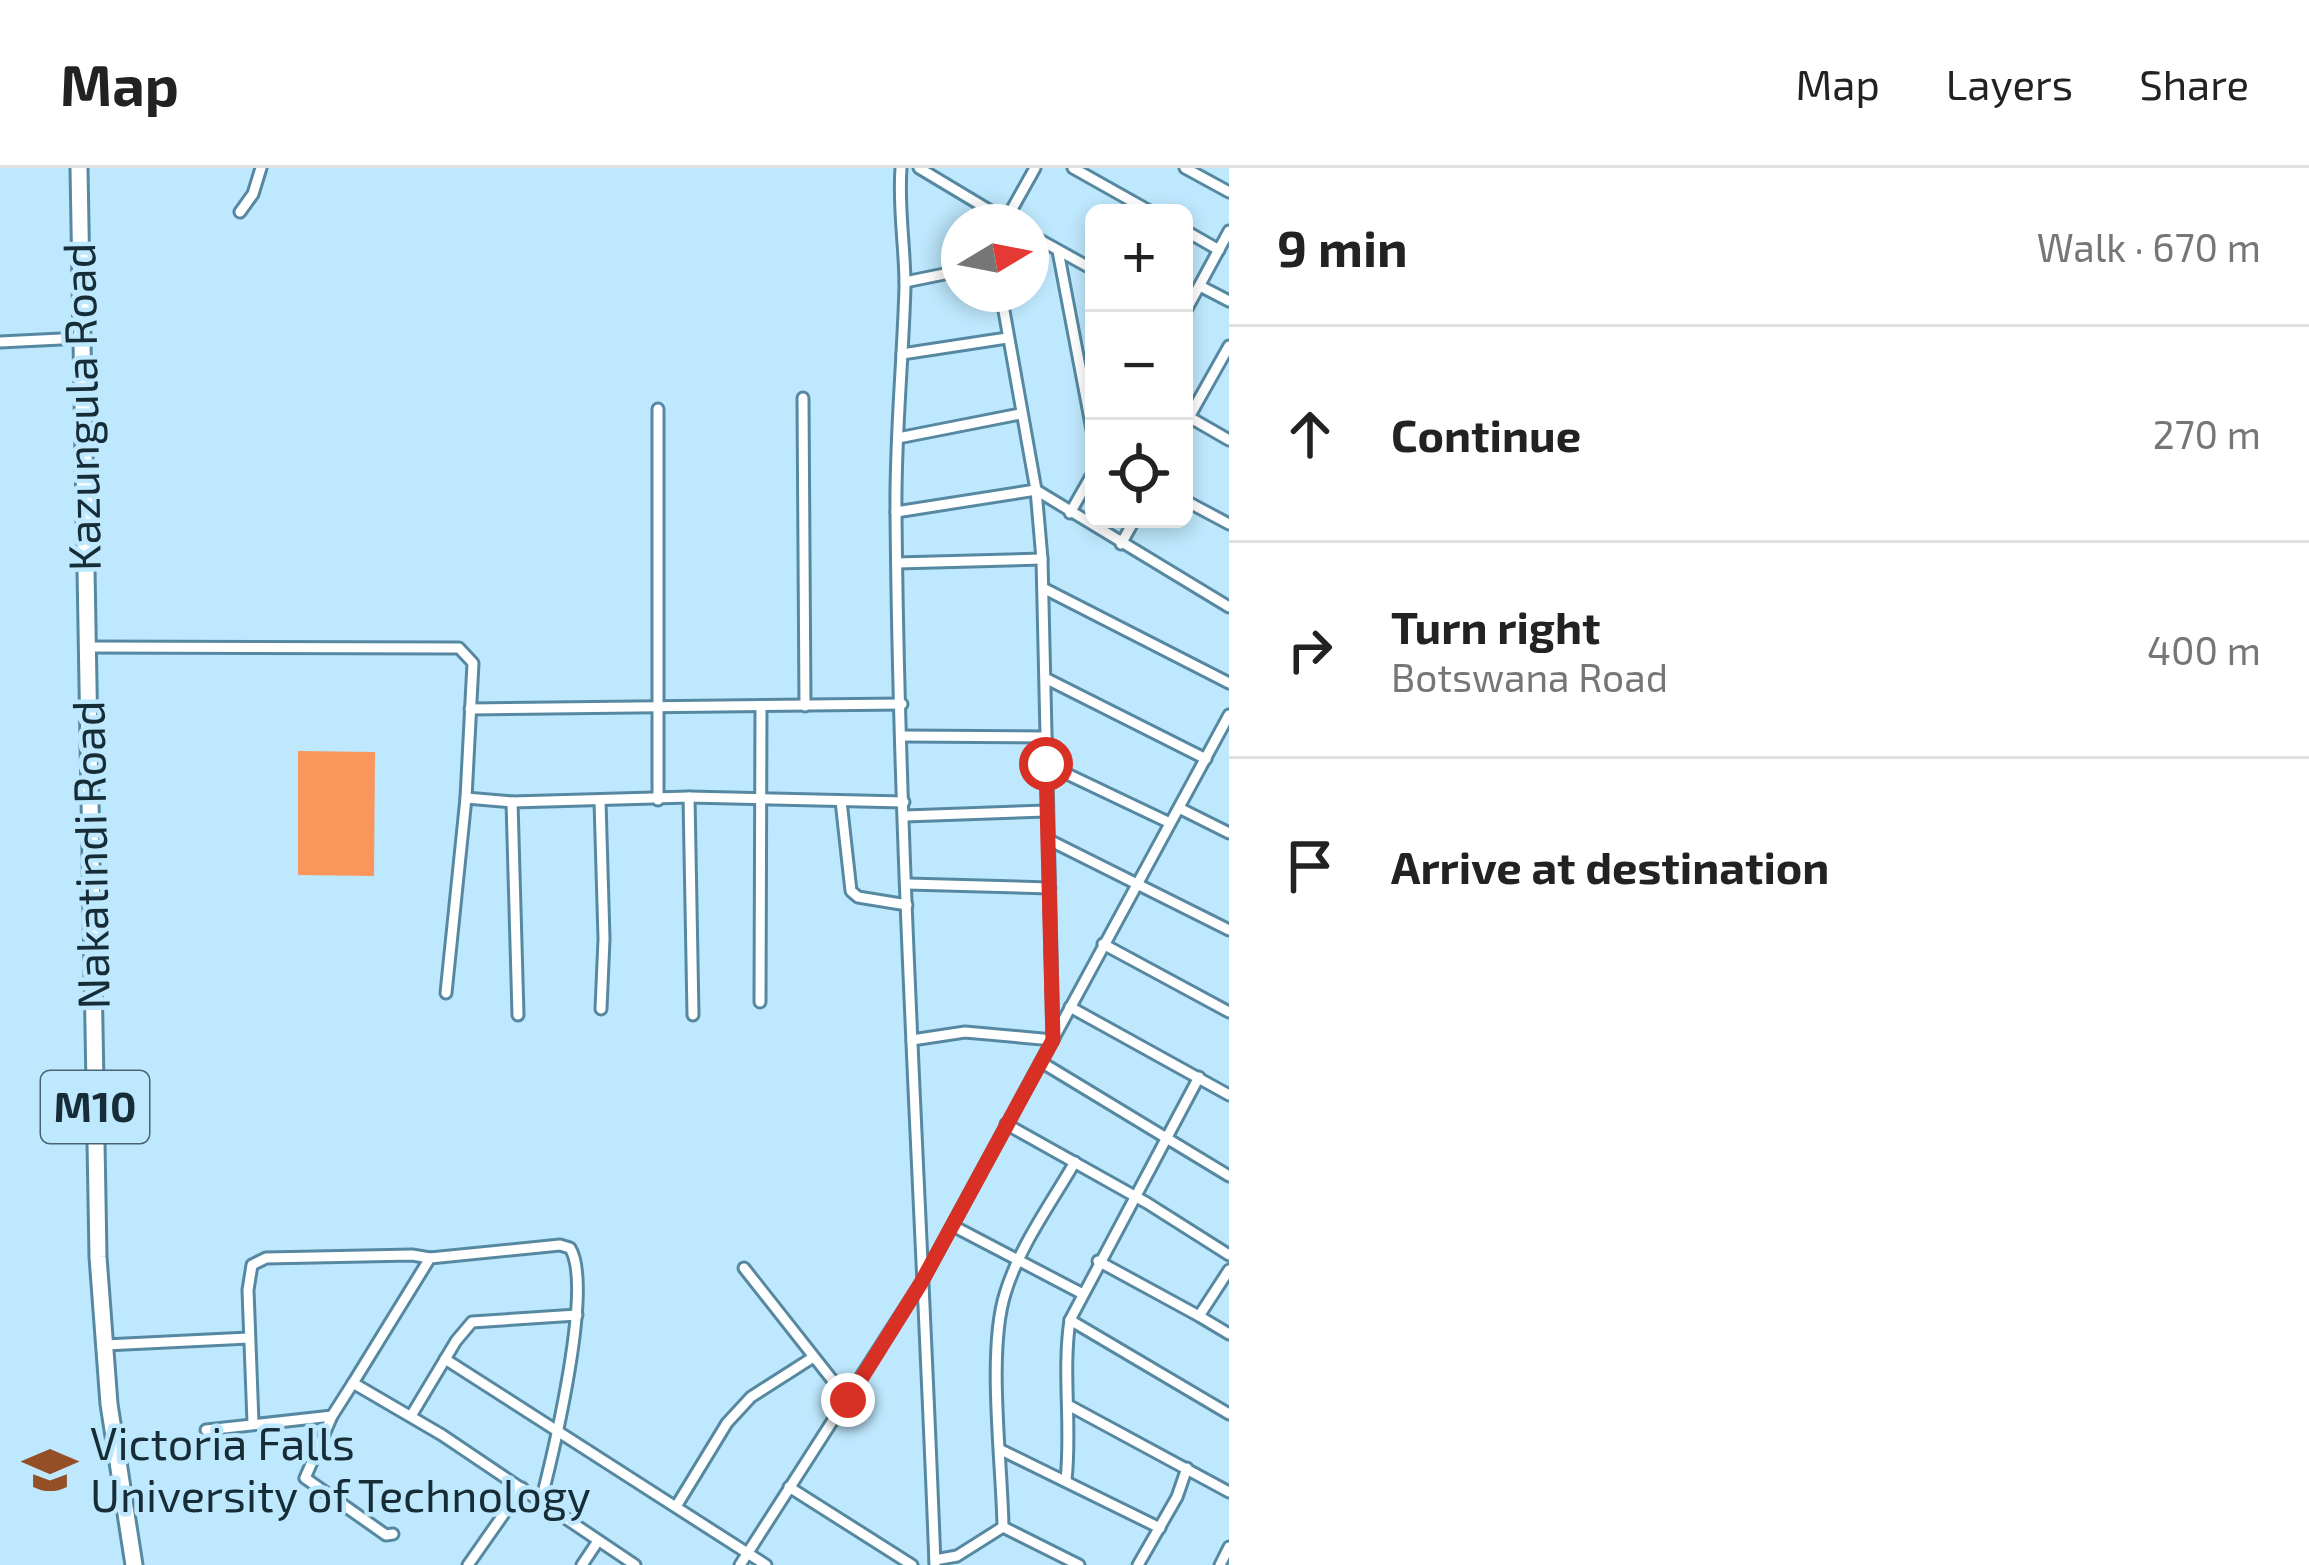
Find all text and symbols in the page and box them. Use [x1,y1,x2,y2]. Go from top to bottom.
text: Map [60,49,179,117]
text: Map [1796,58,1880,108]
text: Layers [1946,58,2073,108]
text: Share [2139,58,2249,108]
north arrow [941,204,1049,312]
map controls [1085,204,1193,528]
button: + [1085,204,1193,312]
text: 9 min [1277,216,1408,277]
text: Walk · 670 m [2037,223,2261,270]
street label: Kazungula Road [50,242,110,572]
button: − [1085,312,1193,420]
icon: ahead [1277,401,1343,467]
text: Continue [1391,407,1581,461]
text: 270 m [2153,410,2261,457]
button: locate [1085,420,1193,528]
text: Turn right [1391,599,1600,653]
icon: right [1277,617,1343,683]
text: 400 m [2147,626,2261,673]
text: Botswana Road [1391,653,1668,700]
street label: Nakatindi Road [59,700,119,1010]
route start [1019,737,1073,791]
icon: arrive [1277,833,1343,899]
text: Arrive at destination [1391,839,1829,893]
road number: M10 [41,1071,149,1143]
route end [821,1373,875,1427]
place label: Victoria Falls University of Technology [90,1415,591,1521]
school or university icon: Victoria Falls University of Technology [21,1441,79,1499]

